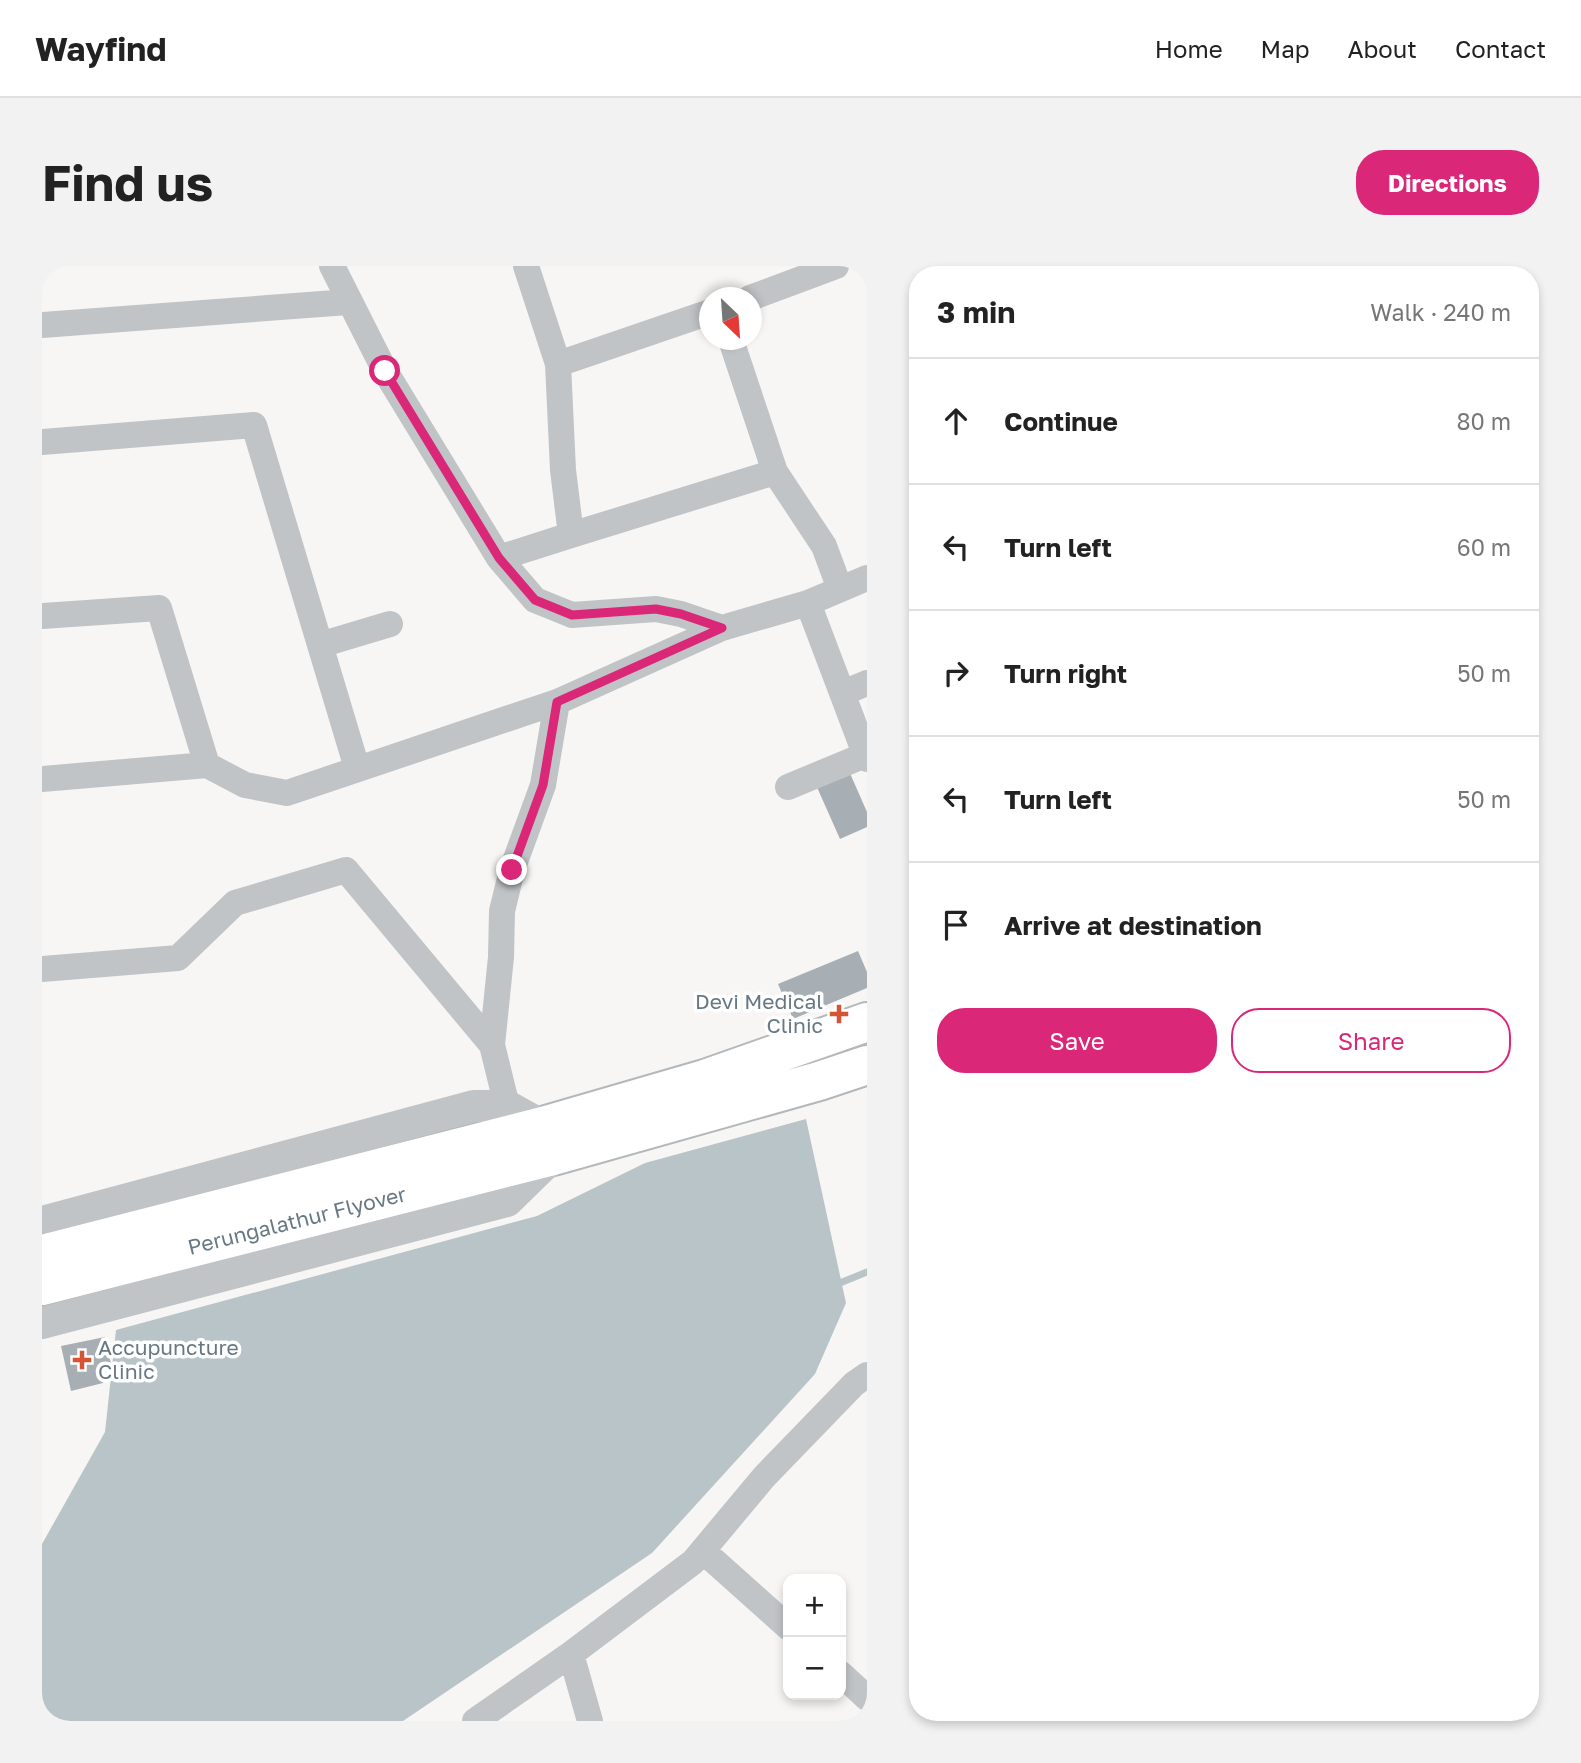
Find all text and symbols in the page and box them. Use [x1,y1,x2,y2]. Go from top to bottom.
text: Wayfind [35,29,166,68]
text: Home [1155,34,1223,63]
text: Map [1261,34,1310,63]
text: About [1348,34,1417,63]
text: Contact [1455,34,1546,63]
button: Directions [1356,150,1539,215]
text: Find us [42,153,213,212]
north arrow [699,287,762,350]
text: 3 min [937,294,1015,330]
text: Walk · 240 m [1370,298,1511,326]
route start [369,355,400,386]
icon: ahead [937,402,975,440]
text: Continue [1004,406,1118,437]
text: 80 m [1457,407,1511,435]
icon: left [937,528,975,566]
text: Turn left [1004,532,1112,563]
text: 60 m [1457,533,1511,561]
icon: right [937,654,975,692]
text: Turn right [1004,658,1127,689]
text: 50 m [1457,659,1511,687]
icon: left [937,780,975,818]
text: Turn left [1004,784,1112,815]
text: 50 m [1457,785,1511,813]
route end [496,854,527,885]
icon: arrive [937,906,975,944]
text: Arrive at destination [1004,910,1262,941]
place label: Devi Medical Clinic [695,988,823,1038]
marker: Devi Medical Clinic [829,1004,849,1024]
button: Save [937,1008,1217,1073]
button: Share [1231,1008,1511,1073]
street label: Perungalathur Flyover [185,1180,409,1260]
place label: Accupuncture Clinic [98,1334,239,1384]
marker: Accupuncture Clinic [72,1350,92,1370]
map controls [783,1574,846,1700]
button: + [783,1574,846,1637]
button: − [783,1637,846,1700]

